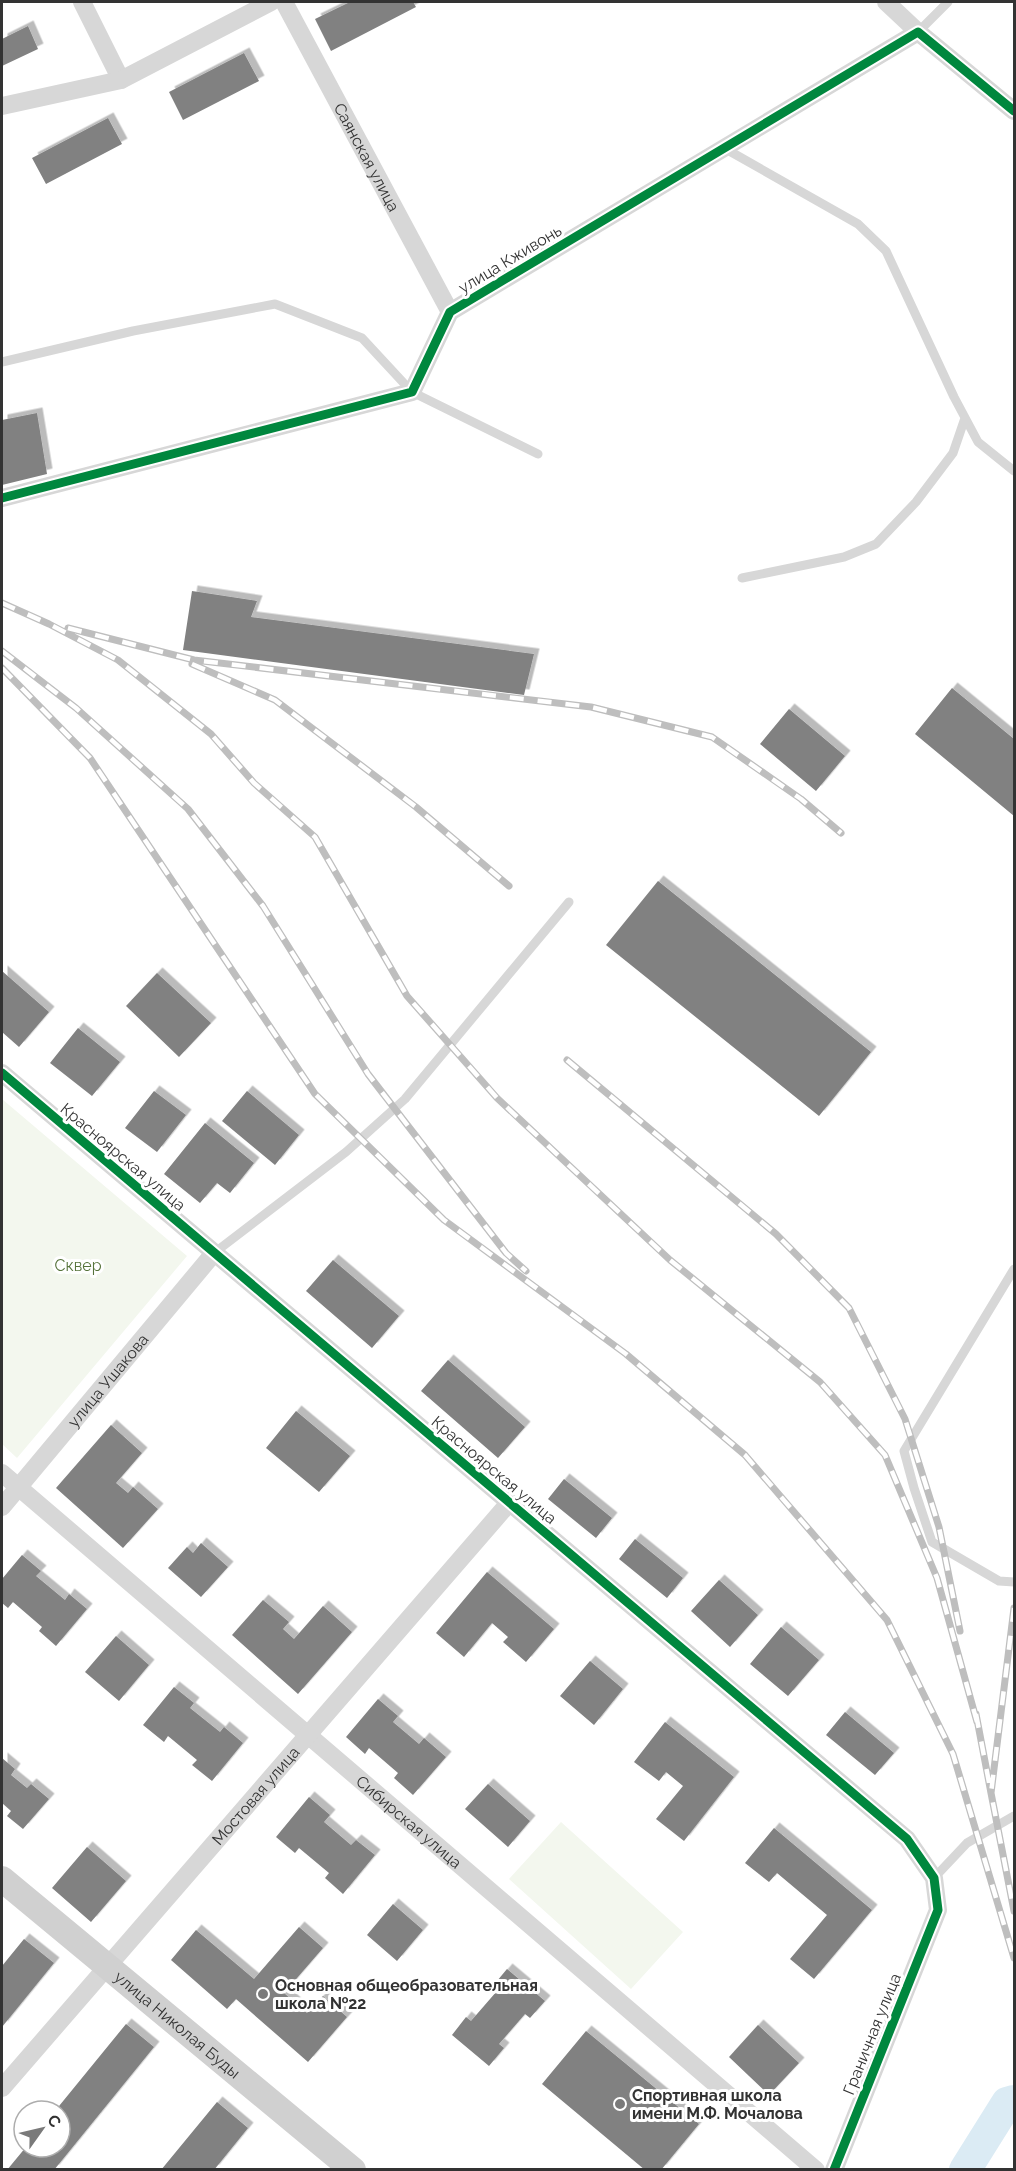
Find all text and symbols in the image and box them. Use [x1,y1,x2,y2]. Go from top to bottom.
street label: Саянская улица [330,100,404,215]
street label: улица Кживонь [455,221,565,297]
street label: Красноярская улица [57,1099,189,1215]
park label: Сквер [54,1256,102,1275]
street label: улица Ушакова [63,1330,152,1431]
street label: Красноярская улица [428,1412,560,1528]
street label: Мостовая улица [208,1742,303,1849]
street label: Сибирская улица [353,1771,466,1872]
street label: улица Николая Буды [111,1967,244,2082]
street label: Граничная улица [839,1971,905,2097]
place label: Основная общеобразовательная школа №22 [275,1976,538,2013]
marker: Основная общеобразовательная школа №22 [256,1987,270,2001]
place label: Спортивная школа имени М.Ф. Мочалова [632,2086,803,2123]
marker: Спортивная школа имени М.Ф. Мочалова [613,2097,627,2111]
north arrow [12,2099,72,2159]
text: С [43,2111,65,2131]

